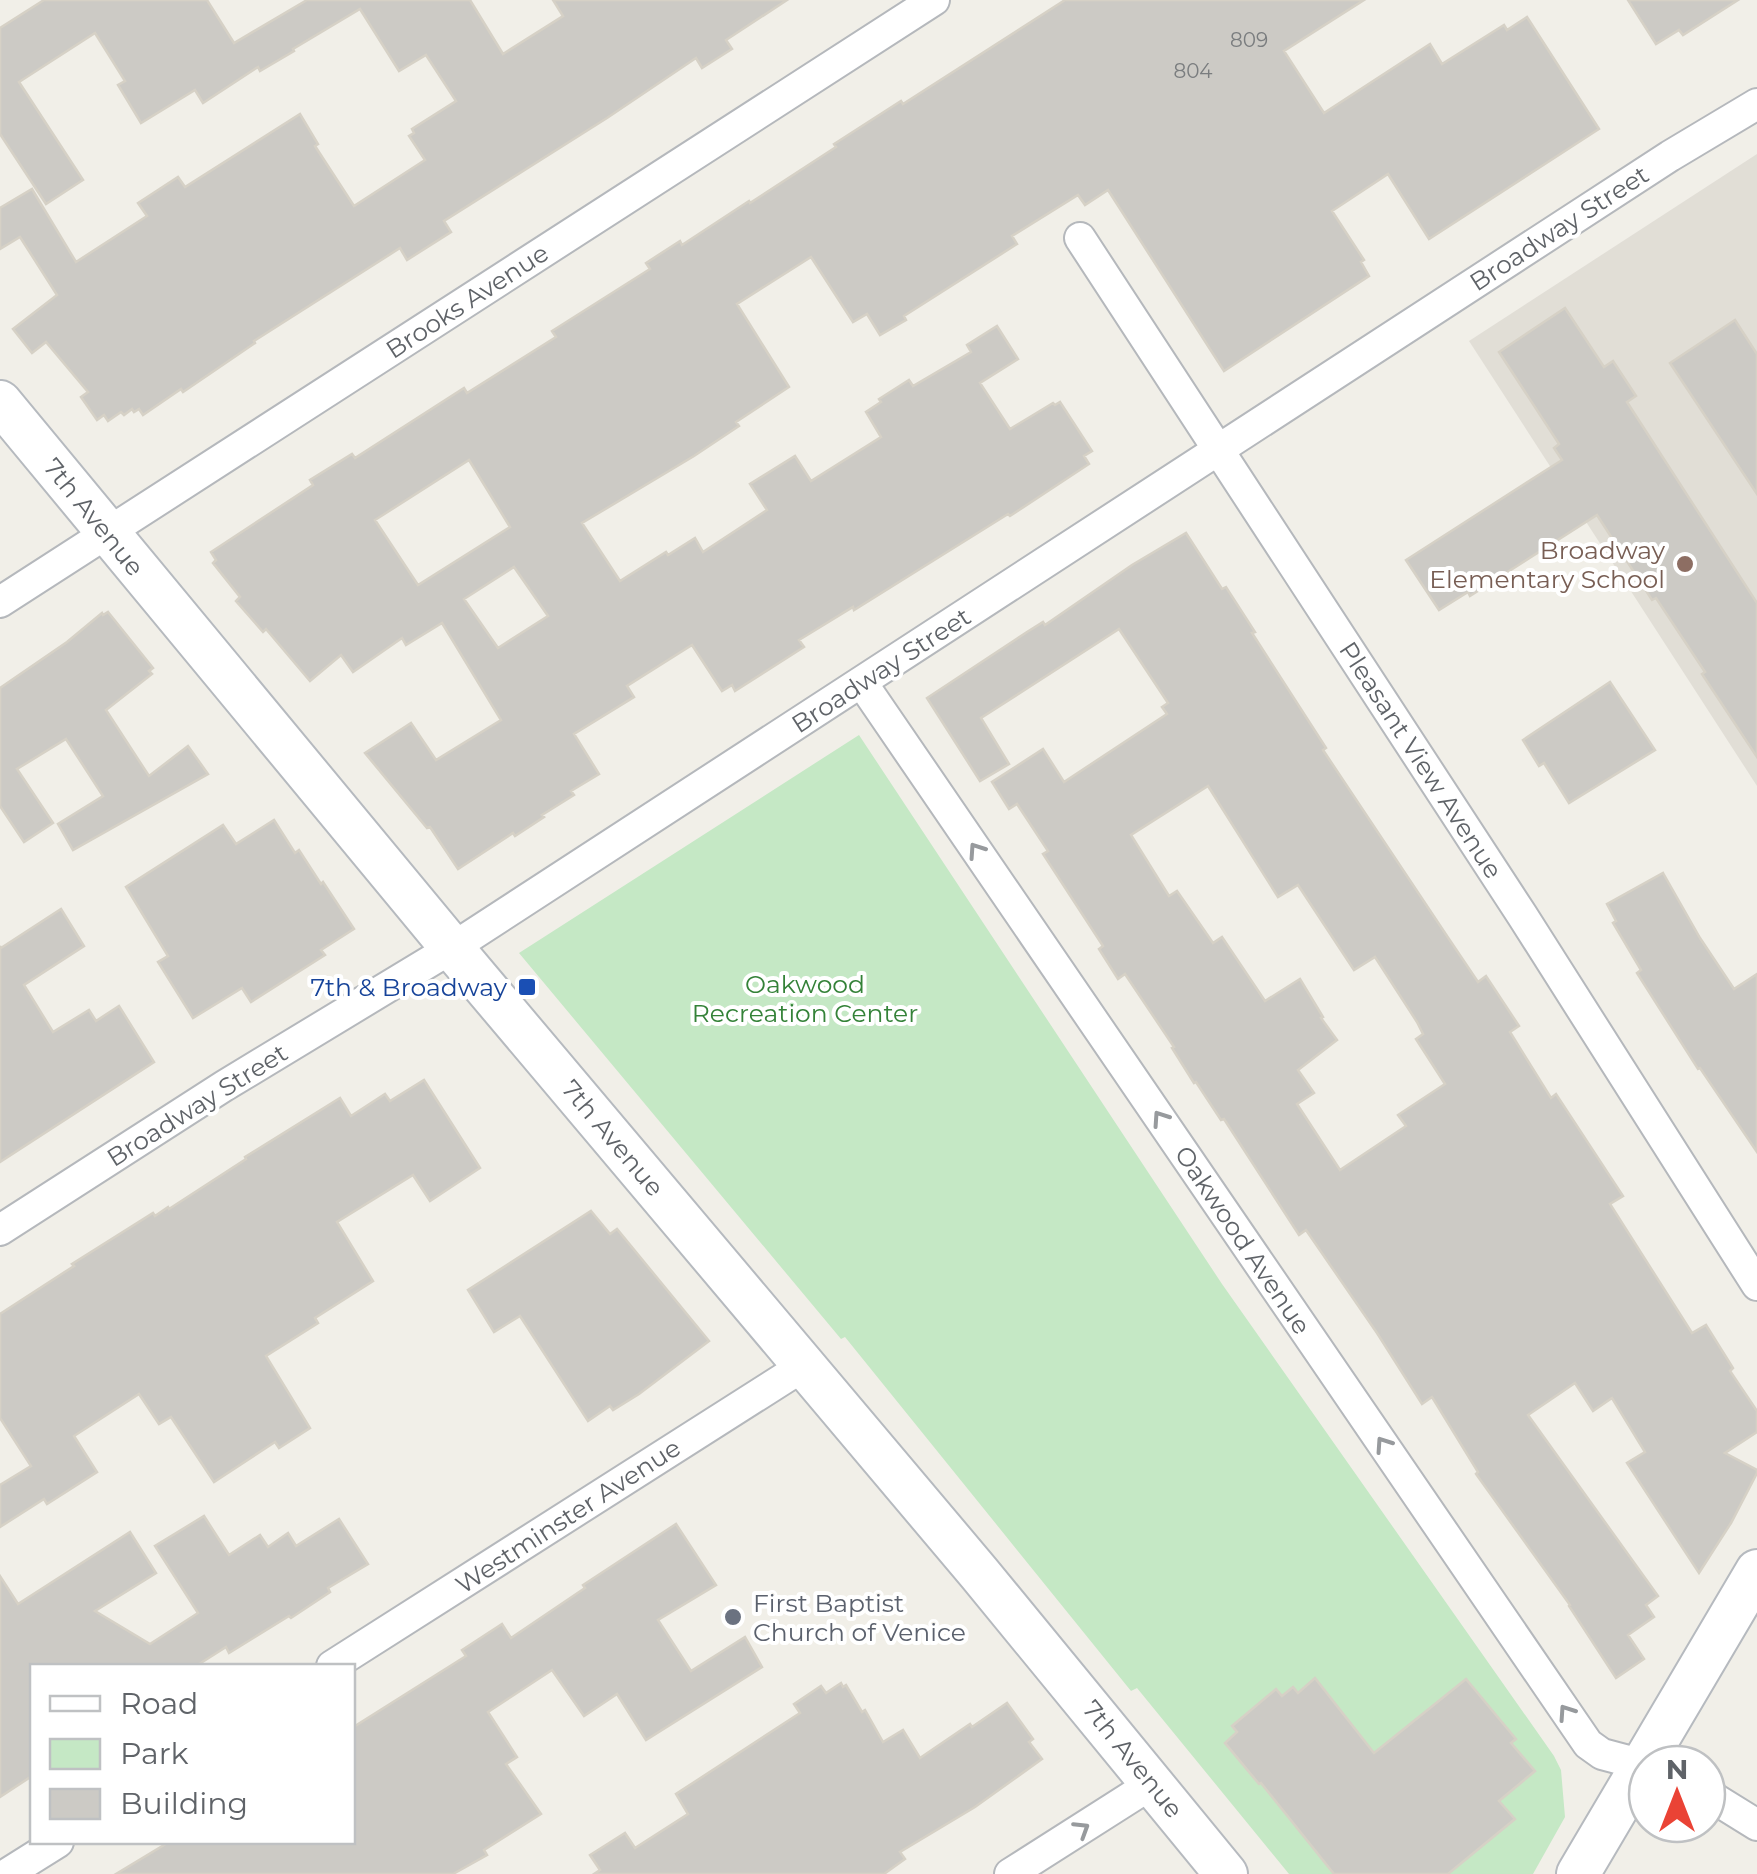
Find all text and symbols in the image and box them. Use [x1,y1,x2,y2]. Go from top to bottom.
house number: 809 [1230,28,1268,52]
house number: 804 [1173,59,1213,83]
street label: Broadway Street [1464,159,1654,297]
street label: Brooks Avenue [380,237,554,365]
street label: 7th Avenue [38,452,150,582]
place label: Broadway Elementary School [1429,535,1665,594]
marker: Broadway Elementary School [1674,553,1696,575]
street label: Broadway Street [786,601,976,739]
street label: Pleasant View Avenue [1333,636,1509,884]
one-way arrow [970,842,988,861]
park label: Oakwood Recreation Center [692,969,918,1028]
place label: 7th & Broadway [311,972,507,1002]
marker: 7th & Broadway [516,976,538,998]
street label: Broadway Street [101,1037,293,1173]
street label: 7th Avenue [556,1074,670,1202]
one-way arrow [1154,1111,1172,1130]
street label: Oakwood Avenue [1169,1140,1317,1340]
street label: Westminster Avenue [450,1432,686,1600]
one-way arrow [1377,1437,1395,1456]
place label: First Baptist Church of Venice [753,1588,966,1647]
marker: First Baptist Church of Venice [722,1606,744,1628]
legend [30,1664,355,1844]
text: Road [120,1685,198,1722]
street label: 7th Avenue [1077,1694,1189,1824]
one-way arrow [1560,1705,1578,1724]
text: Park [120,1735,189,1772]
north arrow [1627,1744,1727,1844]
text: N [1666,1752,1688,1786]
text: Building [120,1785,248,1822]
one-way arrow [1071,1822,1089,1841]

